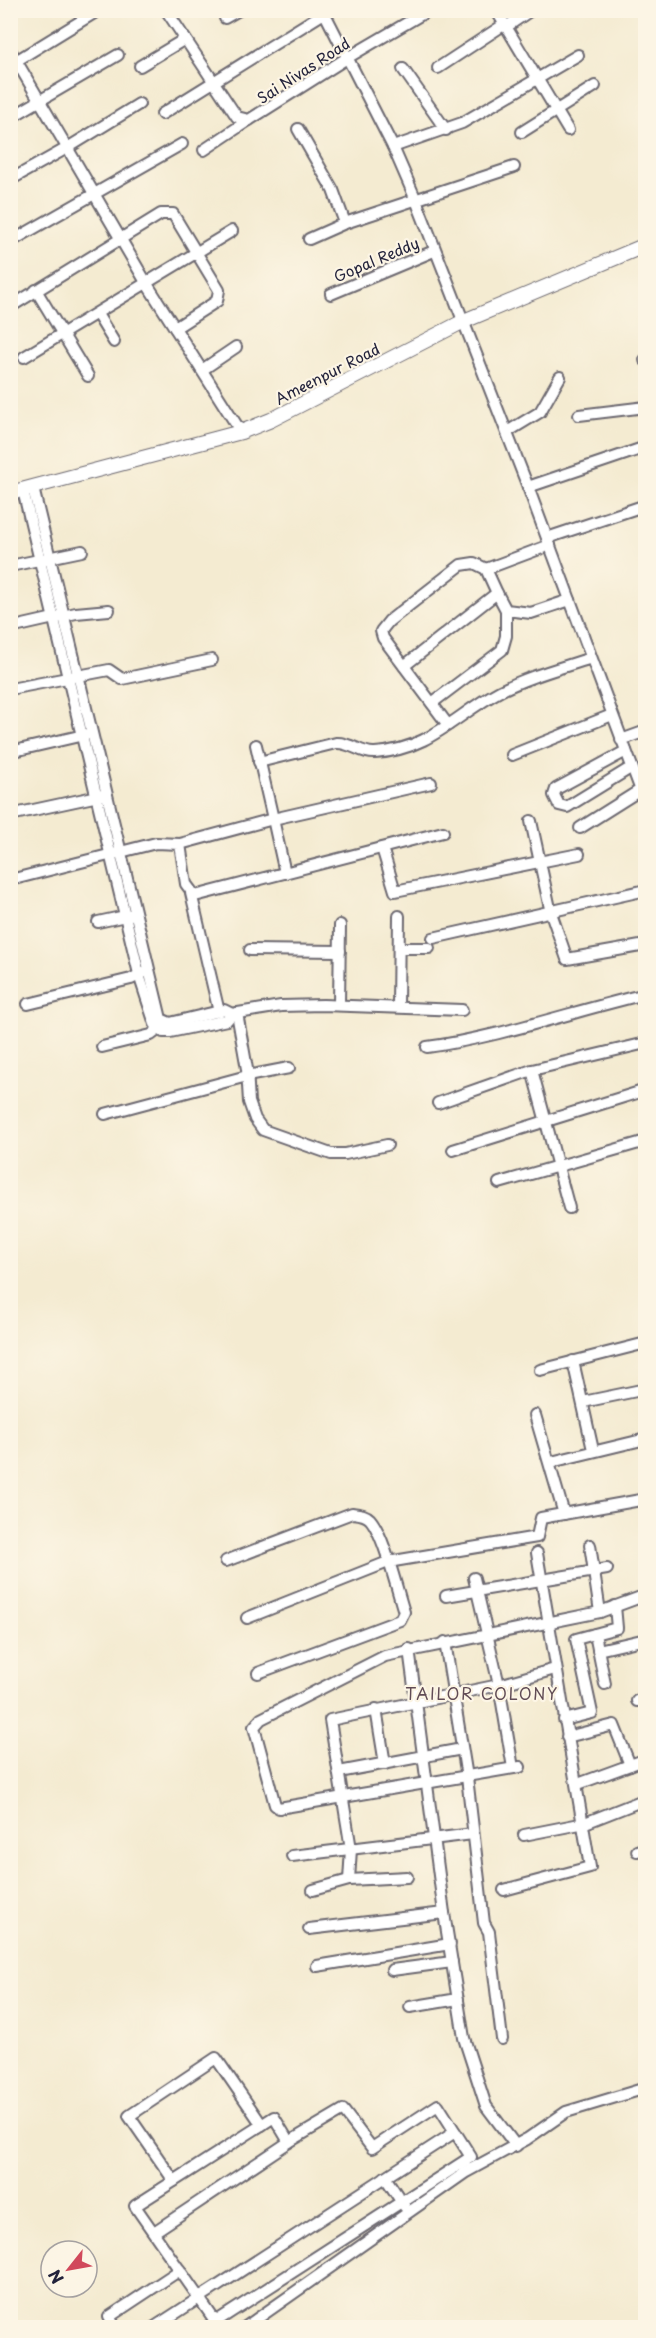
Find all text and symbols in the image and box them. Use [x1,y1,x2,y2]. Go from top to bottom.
street label: Sai Nivas Road [252,31,354,109]
street label: Gopal Reddy [330,231,422,287]
street label: Ameenpur Road [270,337,384,409]
district label: TAILOR COLONY [405,1681,559,1705]
north arrow [39,2239,99,2299]
text: N [42,2266,69,2289]

